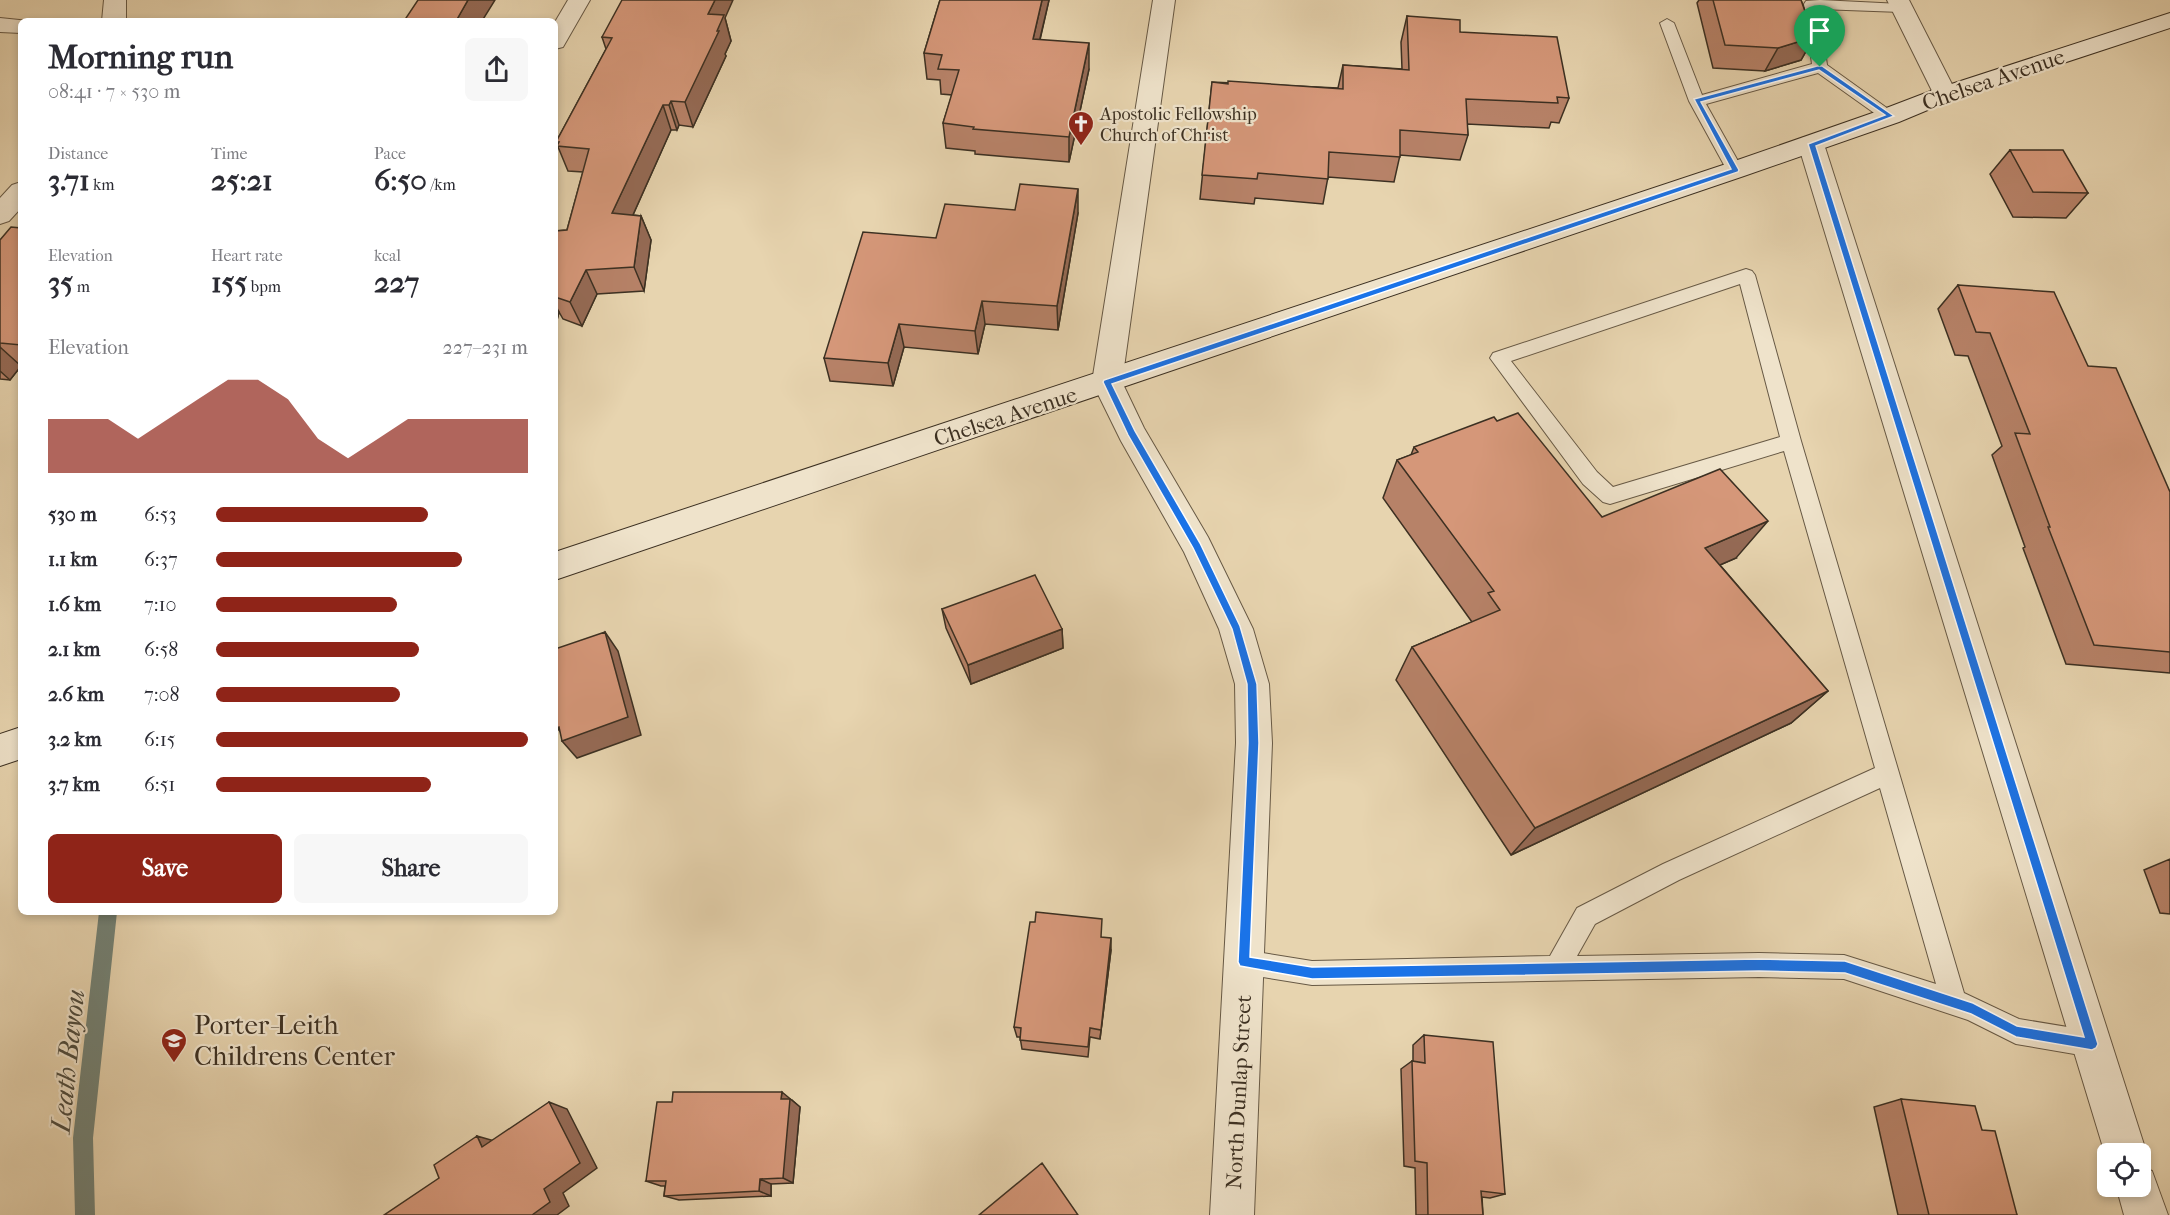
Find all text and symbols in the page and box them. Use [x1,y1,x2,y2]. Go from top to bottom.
pin [1794,5,1845,67]
icon: arrive [1803,14,1836,47]
text: Morning run [48,38,233,77]
button: share [465,38,528,101]
street label: Chelsea Avenue [1919,43,2068,116]
text: 08:41 · 7 × 530 m [48,80,180,103]
place label: Apostolic Fellowship Church of Christ [1099,104,1257,146]
church icon: Apostolic Fellowship Church of Christ [1066,109,1096,147]
text: Distance [48,144,108,163]
text: Time [211,144,247,163]
text: Pace [374,144,406,163]
text: 3.71 [48,163,90,198]
text: 25:21 [211,163,273,198]
text: 6:50 [374,163,427,198]
text: km [90,175,115,194]
text: /km [427,175,456,194]
text: Elevation [48,246,113,265]
text: Heart rate [211,246,283,265]
text: kcal [374,246,401,265]
text: 35 [48,265,73,300]
text: 155 [211,265,247,300]
text: 227 [374,265,419,300]
text: m [73,277,90,296]
text: bpm [247,277,281,296]
text: Elevation [48,336,129,359]
text: 227–231 m [443,336,528,359]
street label: Chelsea Avenue [931,382,1080,452]
text: 530 m [48,503,97,526]
text: 6:53 [144,503,177,526]
text: 1.1 km [48,548,97,571]
text: 6:37 [144,548,178,571]
text: 1.6 km [48,593,101,616]
text: 7:10 [144,593,177,616]
text: 2.1 km [48,638,101,661]
text: 6:58 [144,638,178,661]
text: 2.6 km [48,683,104,706]
text: 7:08 [144,683,180,706]
text: 3.2 km [48,728,102,751]
text: 6:15 [144,728,175,751]
text: 3.7 km [48,773,100,796]
text: 6:51 [144,773,175,796]
button: Save [48,834,282,903]
button: Share [294,834,528,903]
water label: Leath Bayou [43,988,91,1137]
street label: North Dunlap Street [1221,994,1257,1190]
place label: Porter-Leith Childrens Center [194,1009,395,1072]
school or university icon: Porter-Leith Childrens Center [159,1026,189,1064]
map controls [2097,1143,2151,1197]
button: locate [2097,1143,2151,1197]

